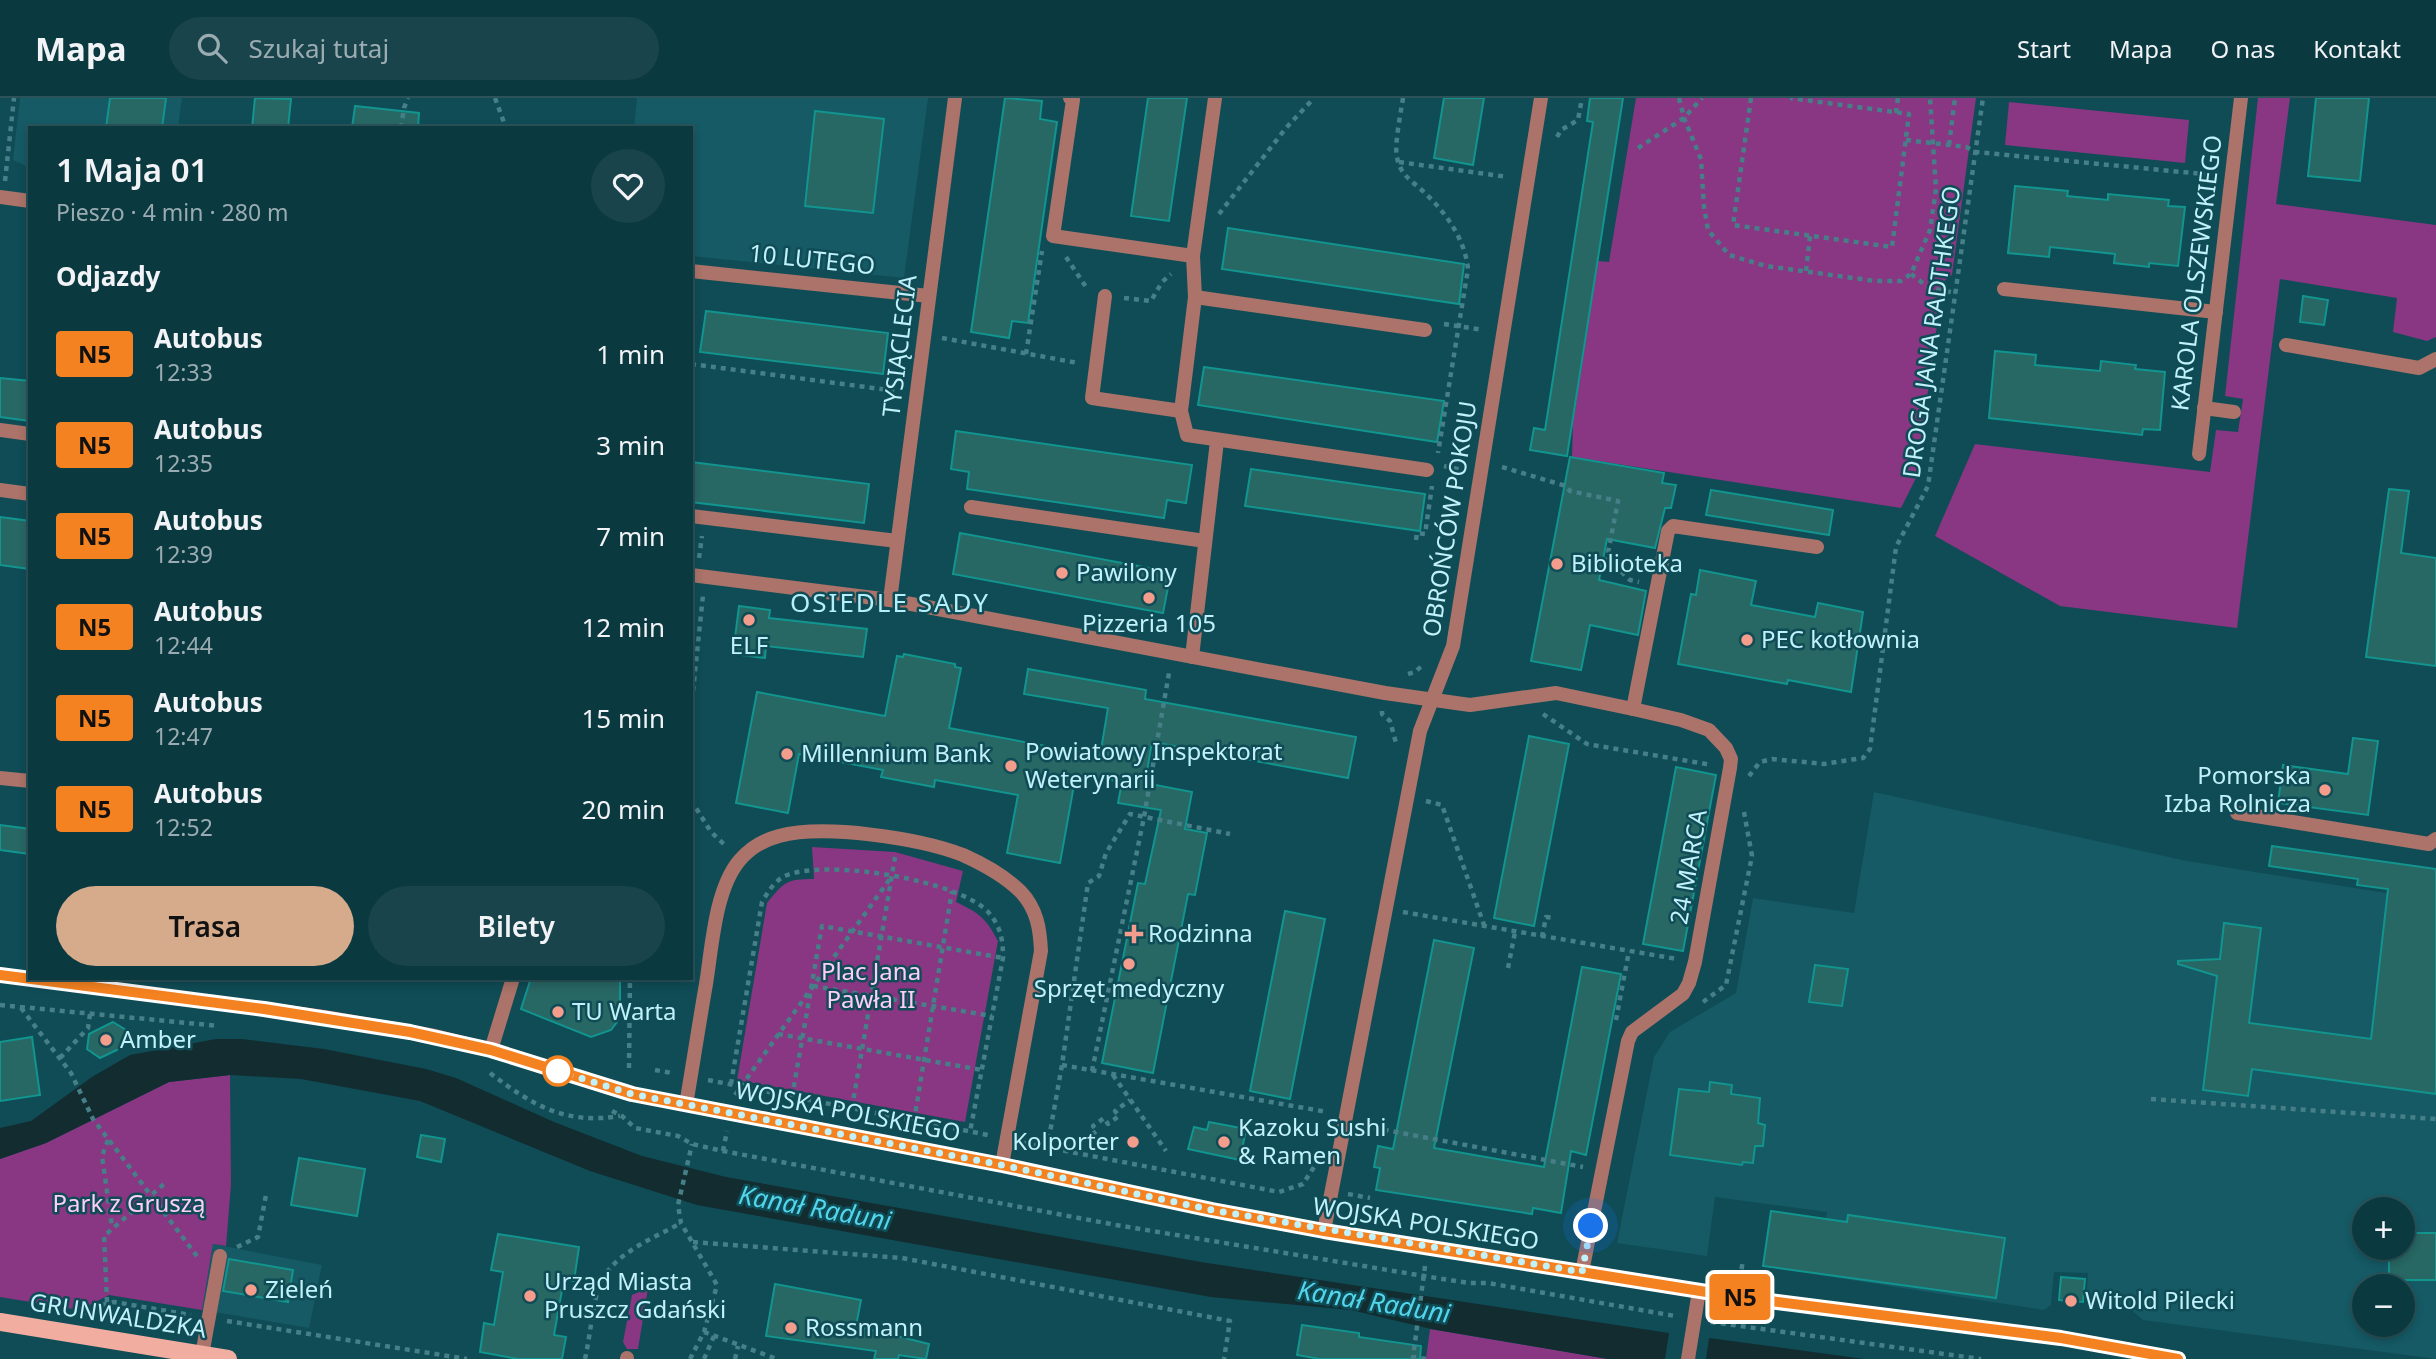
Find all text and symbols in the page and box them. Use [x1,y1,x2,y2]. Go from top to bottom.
search box [169,17,659,80]
text: Mapa [35,26,127,71]
icon: search [193,29,231,67]
text: Szukaj tutaj [249,30,389,66]
text: Start [2017,32,2071,65]
text: Mapa [2109,32,2172,65]
text: O nas [2210,32,2275,65]
text: Kontakt [2313,32,2401,65]
street label: KAROLA OLSZEWSKIEGO [2162,133,2229,413]
text: 1 Maja 01 [56,147,208,192]
button: heart [591,149,665,223]
street label: DROGA JANA RADTHKEGO [1894,184,1967,480]
text: Pieszo · 4 min · 280 m [56,196,289,228]
street label: 10 LUTEGO [748,235,877,282]
text: Odjazdy [56,258,160,294]
street label: TYSIĄCLECIA [873,272,924,419]
text: Autobus [154,320,263,356]
text: 1 min [596,336,665,372]
text: N5 [78,337,111,370]
text: 12:33 [154,356,213,388]
street label: OBROŃCÓW POKOJU [1414,398,1483,639]
text: Autobus [154,411,263,447]
text: 3 min [596,427,665,463]
text: N5 [78,428,111,461]
text: 12:35 [154,447,213,479]
text: Autobus [154,502,263,538]
text: 7 min [596,518,665,554]
text: N5 [78,519,111,552]
text: 12:39 [154,538,213,570]
place label: Biblioteka [1571,546,1683,579]
place label: Pawilony [1076,555,1178,588]
marker: Biblioteka [1549,556,1565,572]
marker: Pawilony [1054,565,1070,581]
district label: OSIEDLE SADY [790,584,990,620]
marker: Pizzeria 105 [1141,590,1157,606]
text: Autobus [154,593,263,629]
place label: Pizzeria 105 [1082,606,1216,639]
text: 12 min [581,609,665,645]
text: N5 [78,610,111,643]
marker: ELF [741,612,757,628]
place label: PEC kotłownia [1761,622,1920,655]
place label: ELF [730,628,768,661]
text: 12:44 [154,629,213,661]
marker: PEC kotłownia [1739,632,1755,648]
text: Autobus [154,684,263,720]
text: 15 min [581,700,665,736]
text: N5 [78,701,111,734]
text: 12:47 [154,720,213,752]
place label: Powiatowy Inspektorat Weterynarii [1025,734,1283,795]
place label: Millennium Bank [801,736,991,769]
marker: Millennium Bank [779,746,795,762]
marker: Powiatowy Inspektorat Weterynarii [1003,758,1019,774]
place label: Pomorska Izba Rolnicza [2164,758,2311,819]
text: Autobus [154,775,263,811]
marker: Pomorska Izba Rolnicza [2317,782,2333,798]
text: 20 min [581,791,665,827]
text: N5 [78,792,111,825]
street label: 24 MARCA [1661,806,1714,927]
text: 12:52 [154,811,213,843]
button: Trasa [56,886,354,966]
button: Bilety [368,886,665,966]
place label: Rodzinna [1148,916,1253,949]
marker: Rodzinna [1126,926,1142,942]
park label: Plac Jana Pawła II [821,954,921,1015]
marker: Sprzęt medyczny [1121,956,1137,972]
place label: Sprzęt medyczny [1034,971,1225,1004]
place label: TU Warta [572,994,676,1027]
marker: TU Warta [550,1004,566,1020]
place label: Amber [120,1022,196,1055]
marker: Amber [98,1032,114,1048]
unlabelled marker [543,1056,573,1086]
street label: WOJSKA POLSKIEGO [733,1073,964,1149]
place label: Kazoku Sushi & Ramen [1238,1110,1387,1171]
place label: Kolporter [1012,1124,1119,1157]
marker: Kolporter [1125,1134,1141,1150]
marker: Kazoku Sushi & Ramen [1216,1134,1232,1150]
water label: Kanał Raduni [736,1176,895,1238]
park label: Park z Gruszą [53,1186,205,1219]
street label: WOJSKA POLSKIEGO [1311,1188,1542,1257]
map controls [2352,1197,2415,1337]
button: + [2352,1197,2415,1260]
your location [1573,1208,1608,1243]
place label: Urząd Miasta Pruszcz Gdański [544,1264,726,1325]
water label: Kanał Raduni [1295,1271,1454,1331]
place label: Zieleń [265,1272,333,1305]
line badge: N5 [1708,1274,1772,1320]
button: − [2352,1274,2415,1337]
text: N5 [1723,1280,1757,1313]
marker: Zieleń [243,1282,259,1298]
place label: Witold Pilecki [2085,1283,2235,1316]
street label: GRUNWALDZKA [27,1284,210,1345]
marker: Urząd Miasta Pruszcz Gdański [522,1288,538,1304]
marker: Witold Pilecki [2063,1293,2079,1309]
place label: Rossmann [805,1310,923,1343]
marker: Rossmann [783,1320,799,1336]

